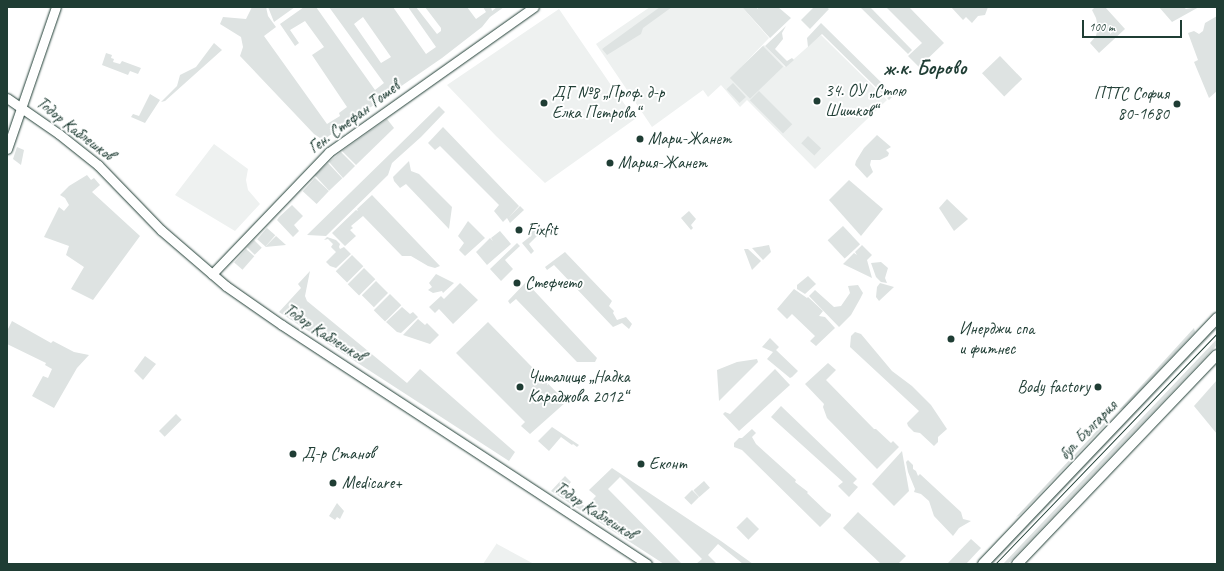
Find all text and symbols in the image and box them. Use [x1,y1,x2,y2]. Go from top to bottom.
scale bar [1084,12,1184,38]
text: 100 m [1089,19,1115,35]
district label: ж.к. Борово [883,54,967,80]
street label: Ген. Стефан Тошев [305,77,403,157]
place label: 34. ОУ „Стою Шишков“ [825,81,906,121]
place label: ДГ №8 „Проф. д-р Елка Петрова“ [552,83,664,123]
place label: ПТТС София 80-1680 [1094,84,1169,124]
street label: Тодор Каблешков [33,93,117,165]
marker: 34. ОУ „Стою Шишков“ [812,96,822,106]
marker: ДГ №8 „Проф. д-р Елка Петрова“ [539,98,549,108]
marker: ПТТС София 80-1680 [1172,99,1182,109]
place label: Мари-Жанет [648,129,731,149]
marker: Мари-Жанет [635,134,645,144]
place label: Мария-Жанет [618,153,707,173]
marker: Мария-Жанет [605,158,615,168]
place label: Fixfit [527,220,557,240]
marker: Fixfit [514,225,524,235]
place label: Стефчето [525,273,582,293]
marker: Стефчето [512,278,522,288]
street label: Тодор Каблешков [280,300,368,366]
place label: Инерджи спа и фитнес [959,319,1036,359]
marker: Инерджи спа и фитнес [946,334,956,344]
place label: Читалище „Надка Караджова 2012“ [528,367,630,407]
place label: Body factory [1017,377,1090,397]
marker: Читалище „Надка Караджова 2012“ [515,382,525,392]
marker: Body factory [1093,382,1103,392]
street label: бул. България [1055,396,1121,464]
place label: Д-р Станов [302,444,373,464]
marker: Д-р Станов [287,448,299,460]
place label: Еконт [649,454,687,474]
marker: Еконт [636,459,646,469]
place label: Medicare+ [342,473,402,493]
marker: Medicare+ [327,477,339,489]
street label: Тодор Каблешков [551,478,639,544]

